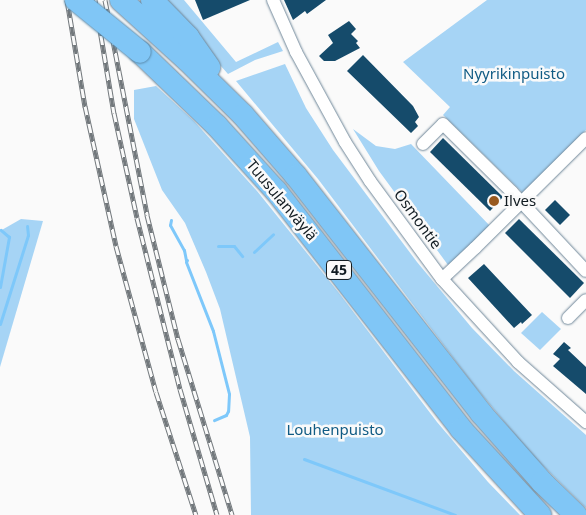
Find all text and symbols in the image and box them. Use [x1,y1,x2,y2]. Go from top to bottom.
park label: Nyyrikinpuisto [463,65,565,83]
street label: Tuusulanväylä [243,156,321,244]
street label: Osmontie [390,186,446,252]
place label: Ilves [504,192,536,210]
marker: Ilves [488,195,500,207]
road number: 45 [325,258,353,282]
park label: Louhenpuisto [286,421,384,439]

